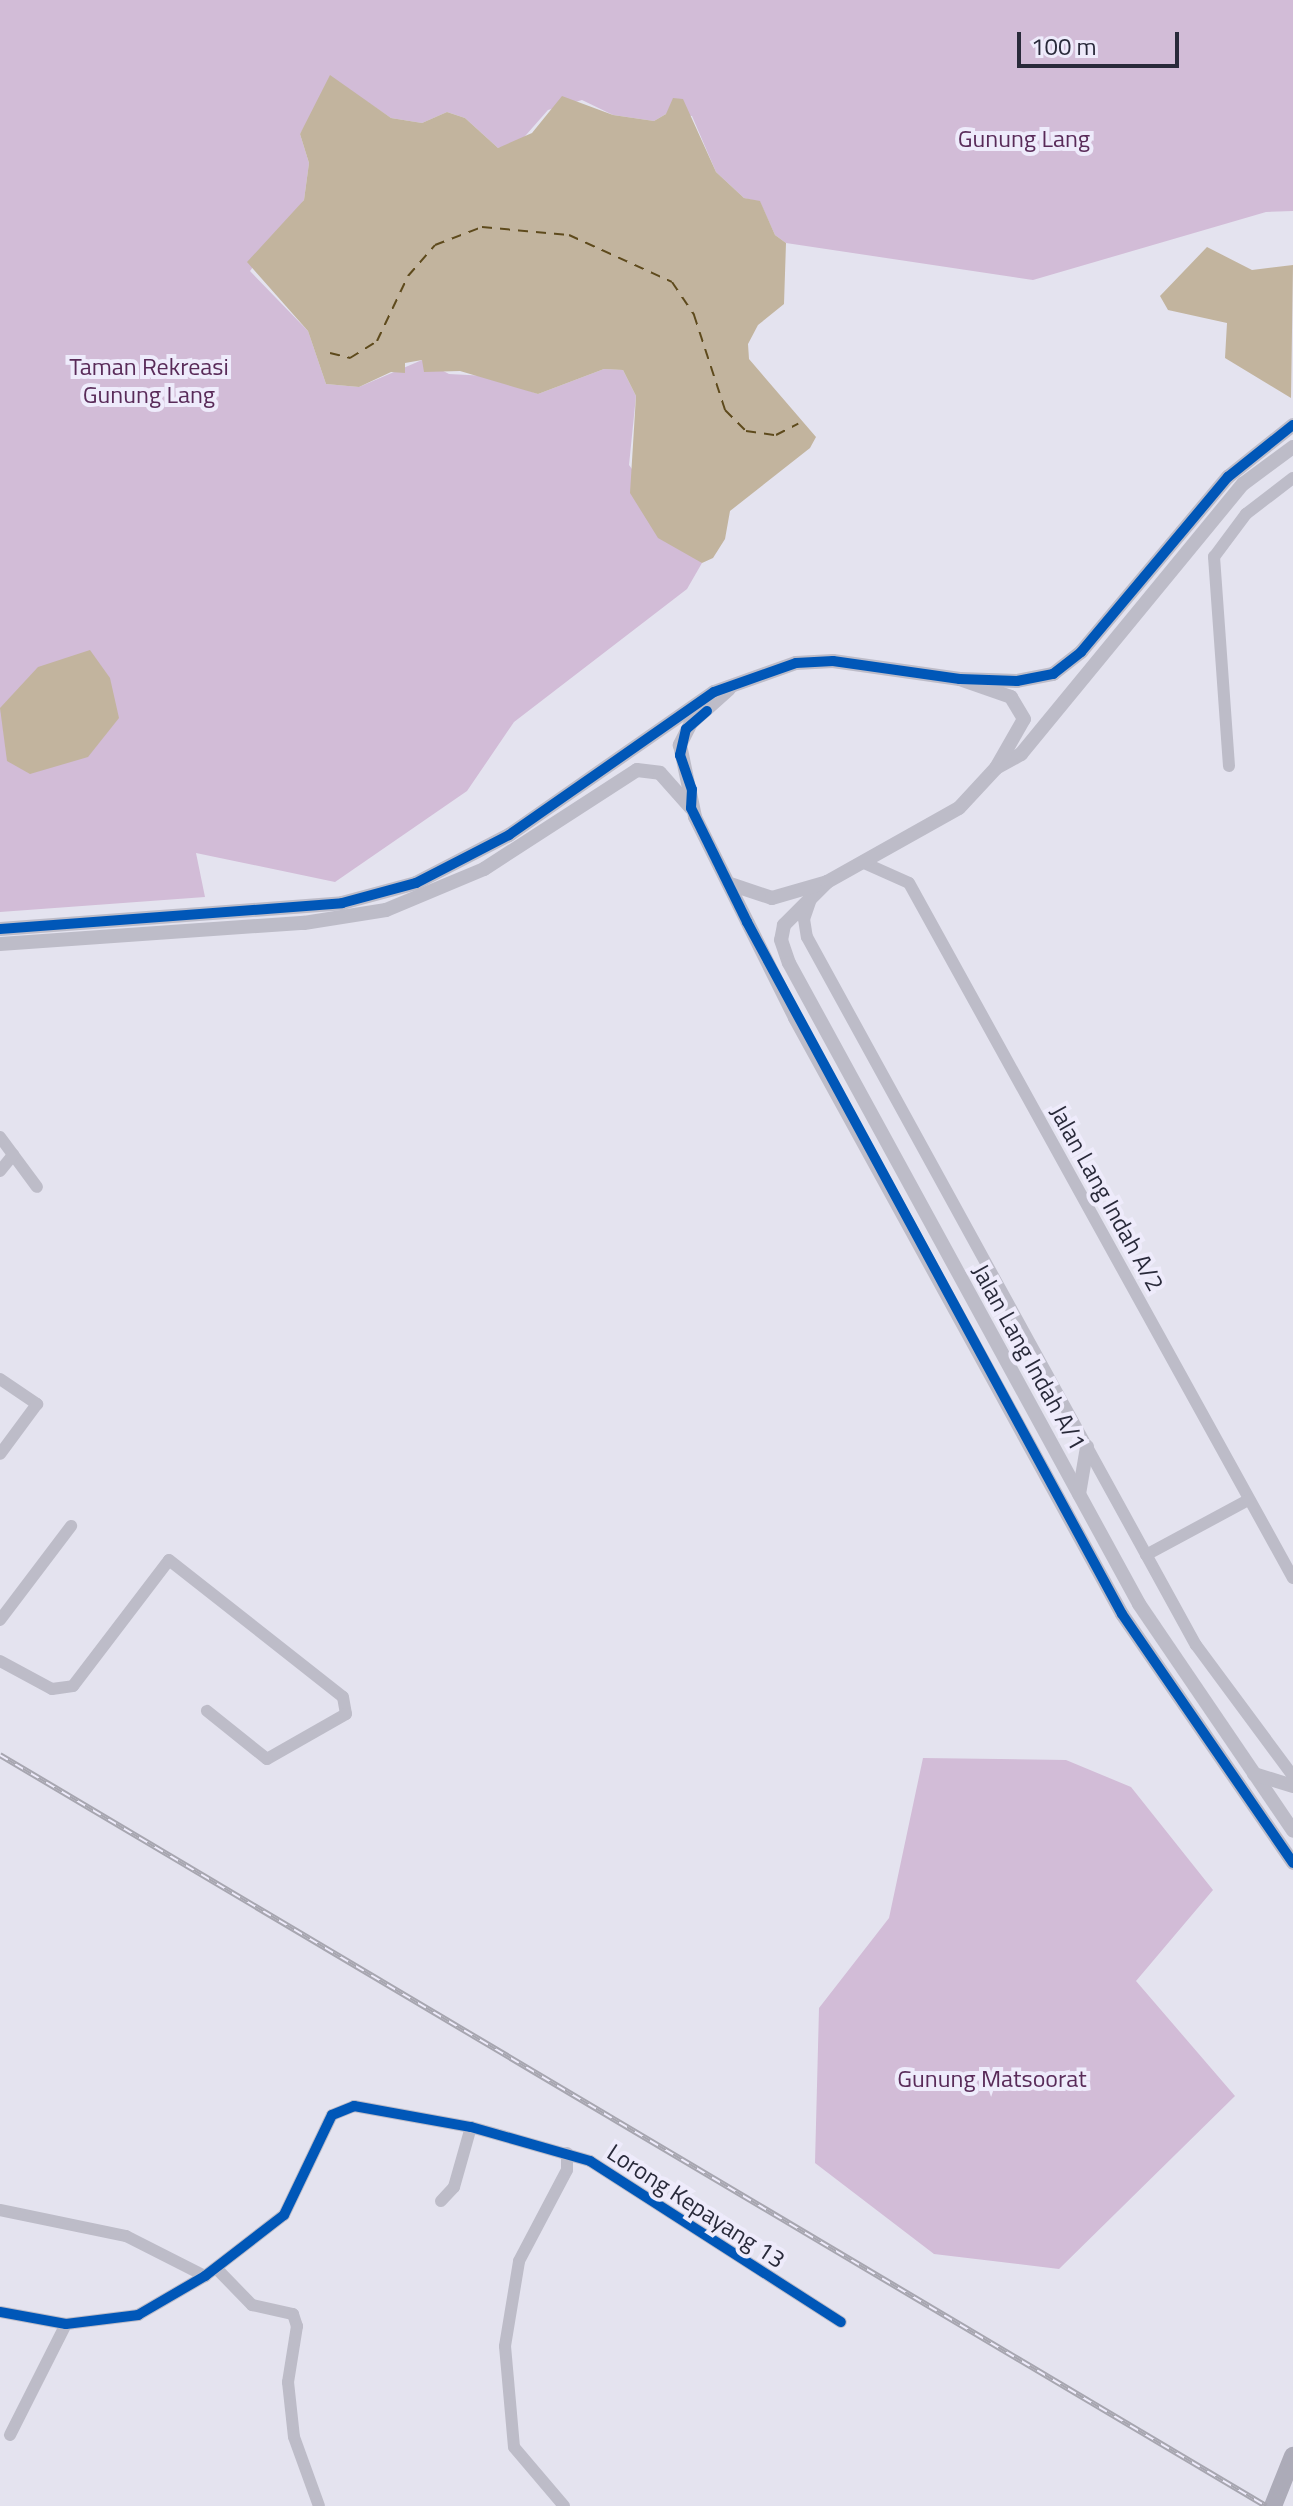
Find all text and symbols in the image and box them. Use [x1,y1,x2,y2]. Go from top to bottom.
scale bar [1021,16,1183,66]
text: 100 m [1031,28,1097,64]
park label: Gunung Lang [958,125,1090,153]
park label: Taman Rekreasi Gunung Lang [69,353,229,409]
street label: Jalan Lang Indah A/2 [1044,1100,1170,1296]
street label: Jalan Lang Indah A/1 [966,1259,1092,1455]
park label: Gunung Matsoorat [897,2065,1087,2093]
street label: Lorong Kepayang 13 [602,2138,790,2274]

